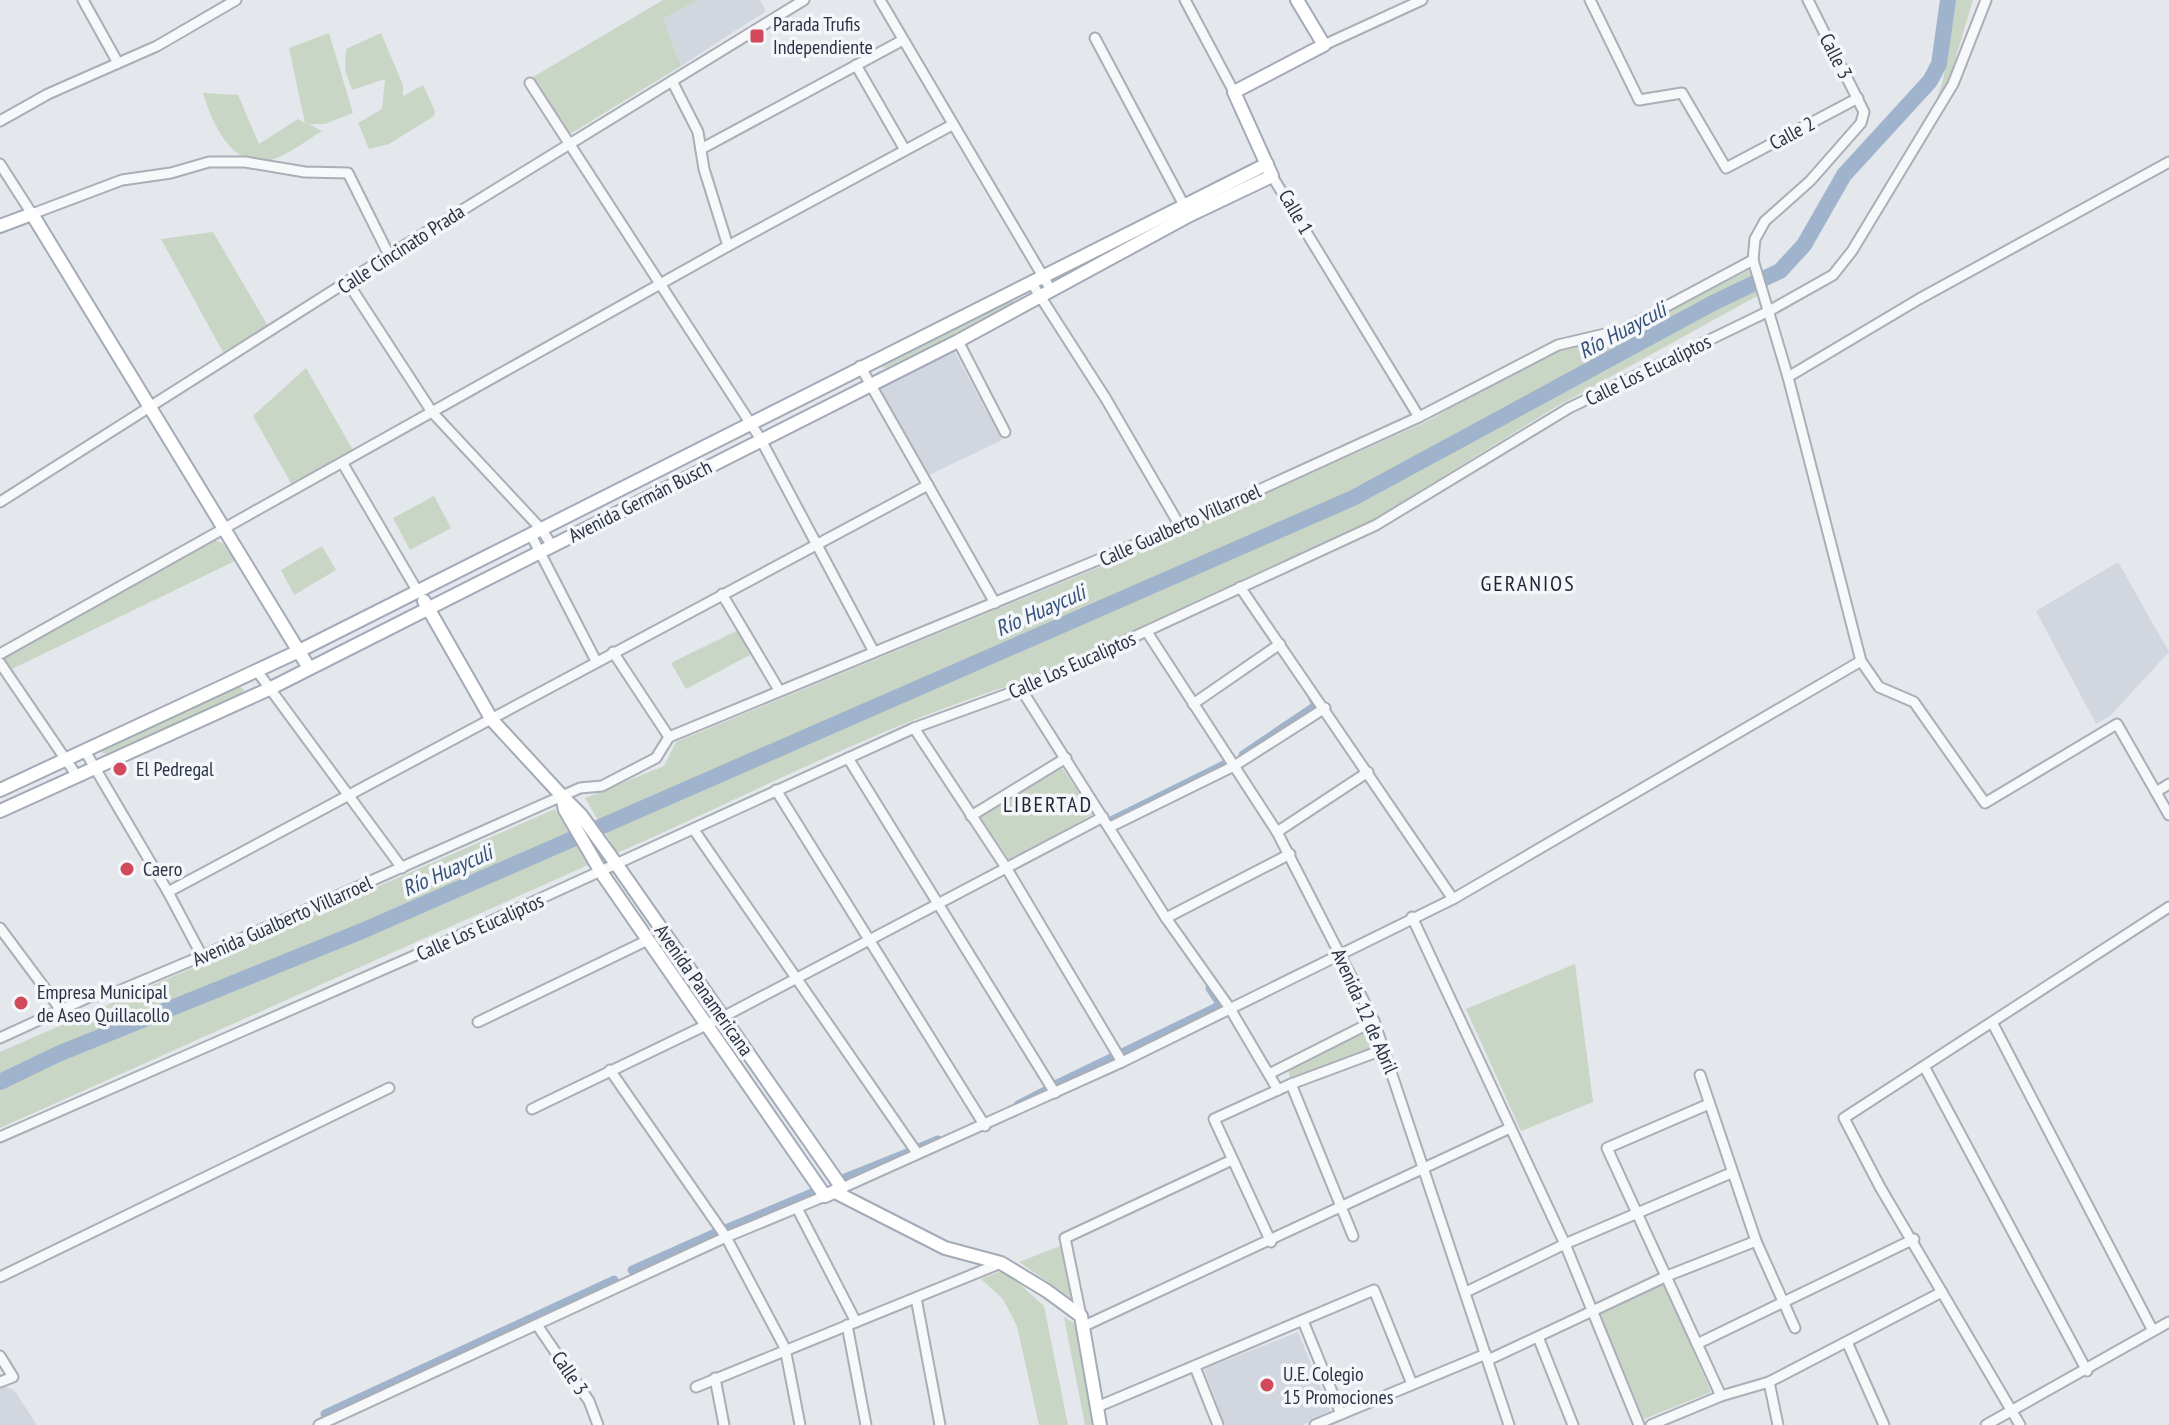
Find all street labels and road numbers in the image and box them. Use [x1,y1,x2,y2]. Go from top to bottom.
street label: Calle 3 [1814,29,1858,83]
street label: Calle 2 [1765,110,1819,156]
street label: Calle 1 [1273,185,1319,239]
street label: Calle Cincinato Prada [333,198,469,300]
street label: Calle Los Eucaliptos [1581,328,1715,412]
street label: Avenida Germán Busch [564,454,716,548]
street label: Calle Gualberto Villarroel [1095,478,1265,572]
street label: Calle Los Eucaliptos [1004,625,1140,705]
street label: Avenida Gualberto Villarroel [188,870,376,972]
street label: Calle Los Eucaliptos [412,887,548,967]
street label: Avenida Panamericana [649,919,759,1061]
street label: Avenida 12 de Abril [1326,944,1404,1078]
street label: Calle 3 [546,1346,594,1400]

